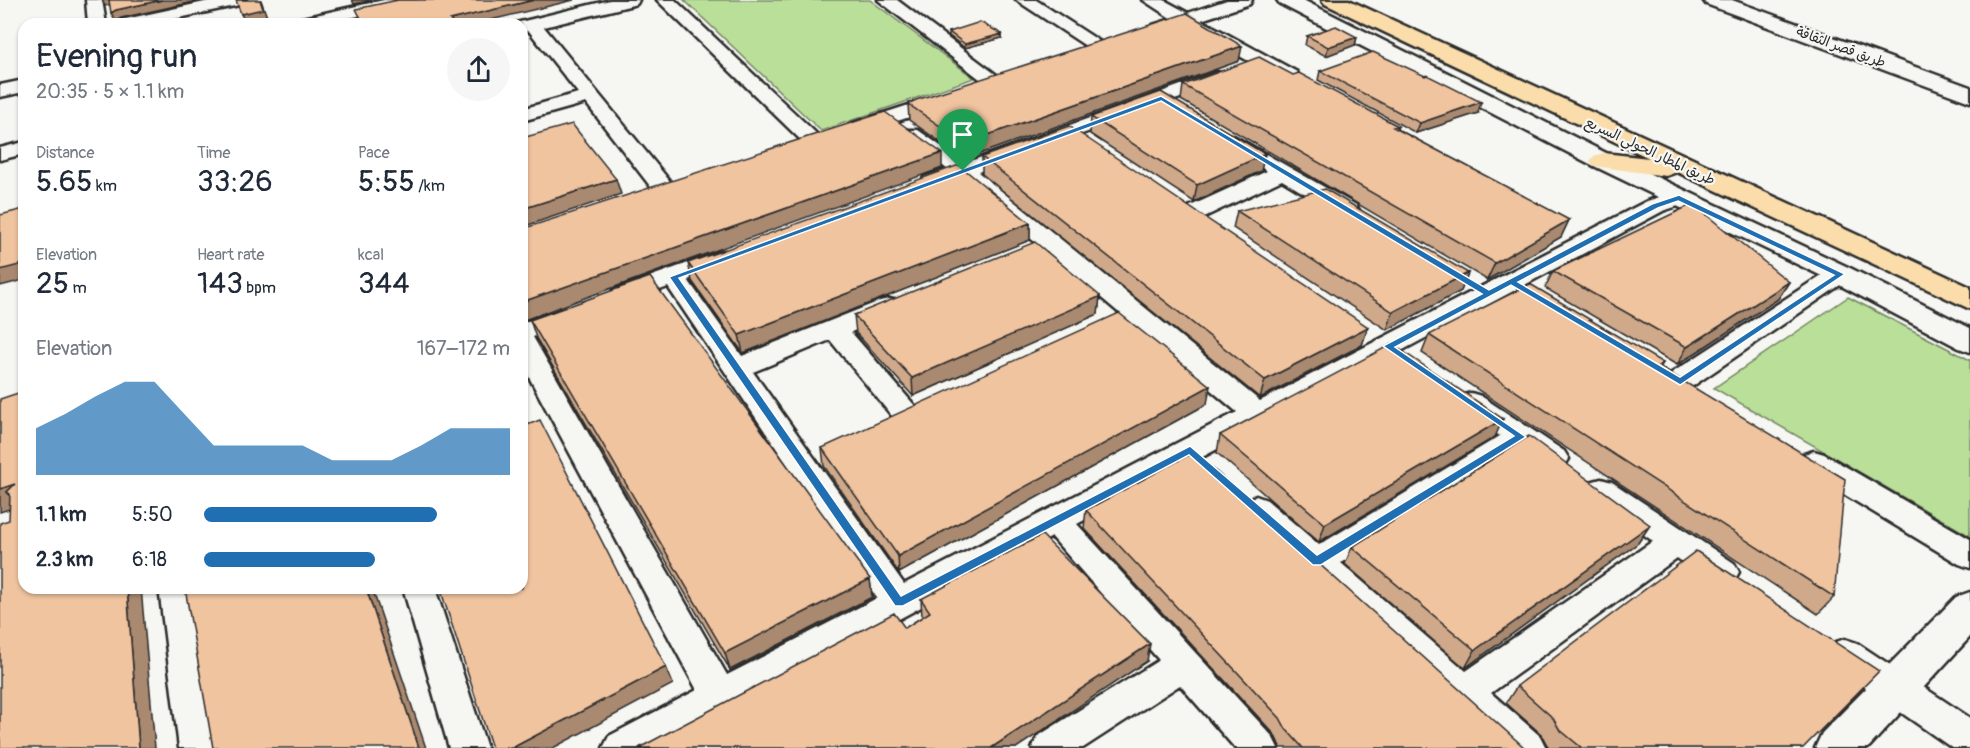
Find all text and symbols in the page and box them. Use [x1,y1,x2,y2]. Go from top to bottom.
street label: طريق قصر الثقافة [1794,23,1888,71]
text: Evening run [36,36,197,77]
button: share [447,38,510,101]
text: 20:35 · 5 × 1.1 km [36,79,184,104]
pin [937,109,988,171]
street label: طريق المطار الحولي السريع [1581,113,1718,192]
icon: arrive [946,118,979,151]
text: Distance [36,143,95,163]
text: Time [197,143,230,163]
text: Pace [358,143,390,163]
text: 5.65 [36,163,93,200]
text: 33:26 [197,163,273,200]
text: 5:55 [358,163,415,200]
text: km [93,176,117,196]
text: /km [415,176,445,196]
text: Elevation [36,245,97,265]
text: Heart rate [197,245,264,265]
text: kcal [358,245,384,265]
text: 25 [36,265,69,302]
text: 143 [197,265,243,302]
text: 344 [358,265,410,302]
text: m [69,278,87,298]
text: bpm [243,278,276,298]
text: Elevation [36,336,112,361]
text: 167–172 m [417,336,510,361]
text: 1.1 km [36,502,86,527]
text: 5:50 [132,502,173,527]
text: 2.3 km [36,547,93,572]
text: 6:18 [132,547,167,572]

